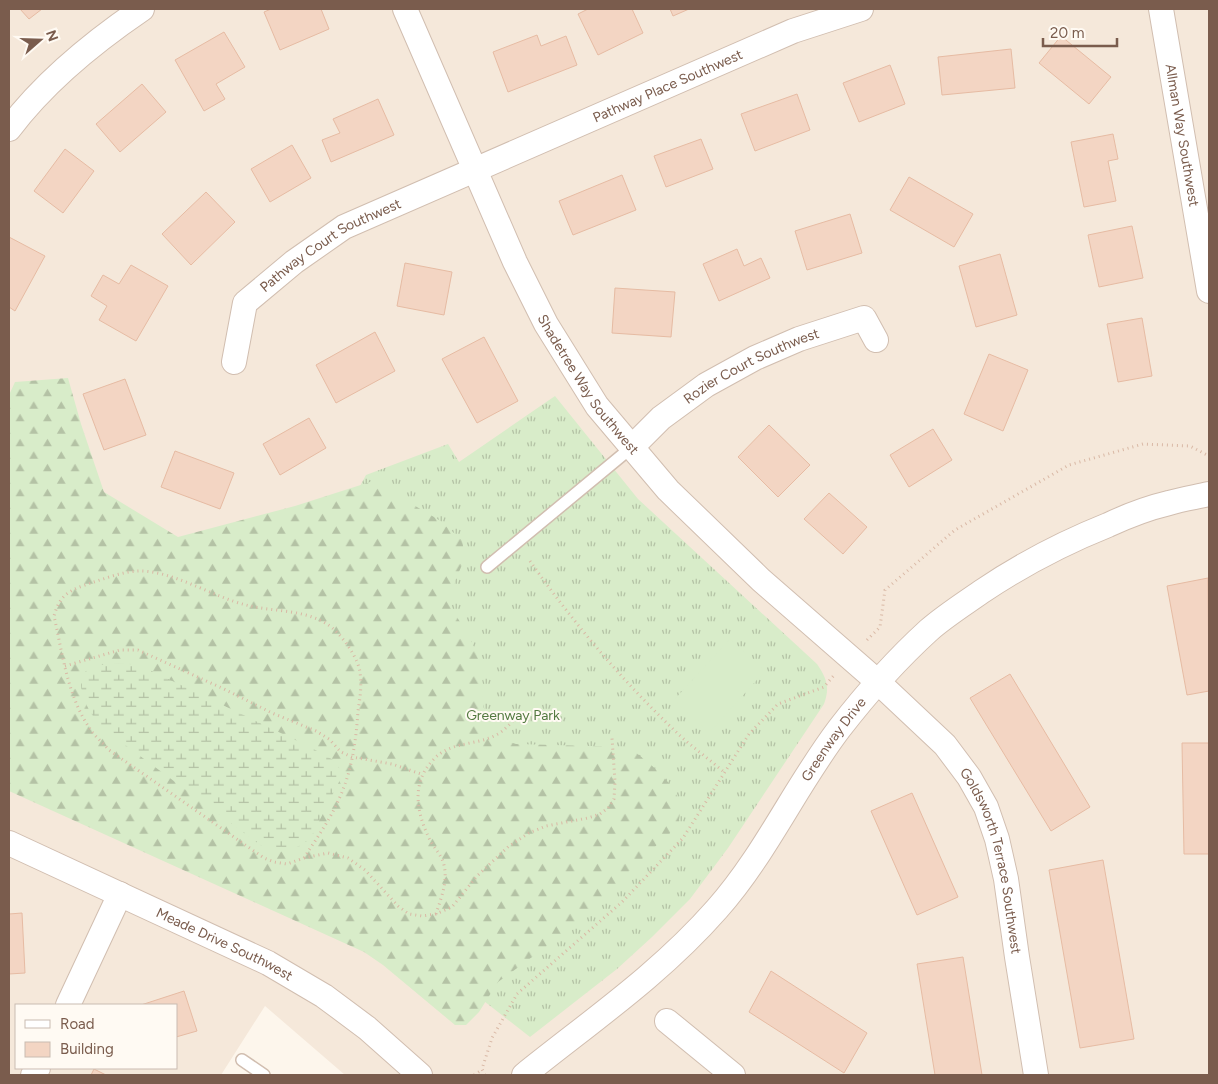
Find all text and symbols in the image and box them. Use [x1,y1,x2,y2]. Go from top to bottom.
north arrow [15,15,65,65]
scale bar [1043,15,1117,47]
text: 20 m [1050,24,1084,42]
text: N [42,28,62,44]
street label: Pathway Place Southwest [590,46,745,126]
street label: Allman Way Southwest [1161,63,1203,208]
street label: Pathway Court Southwest [257,195,404,296]
street label: Shadetree Way Southwest [534,312,642,458]
street label: Rozier Court Southwest [680,325,821,408]
street label: Greenway Drive [798,694,870,785]
park label: Greenway Park [466,707,560,724]
street label: Goldsworth Terrace Southwest [956,764,1024,955]
street label: Meade Drive Southwest [153,904,296,985]
legend [15,1004,178,1069]
text: Road [60,1015,95,1033]
text: Building [60,1040,114,1058]

